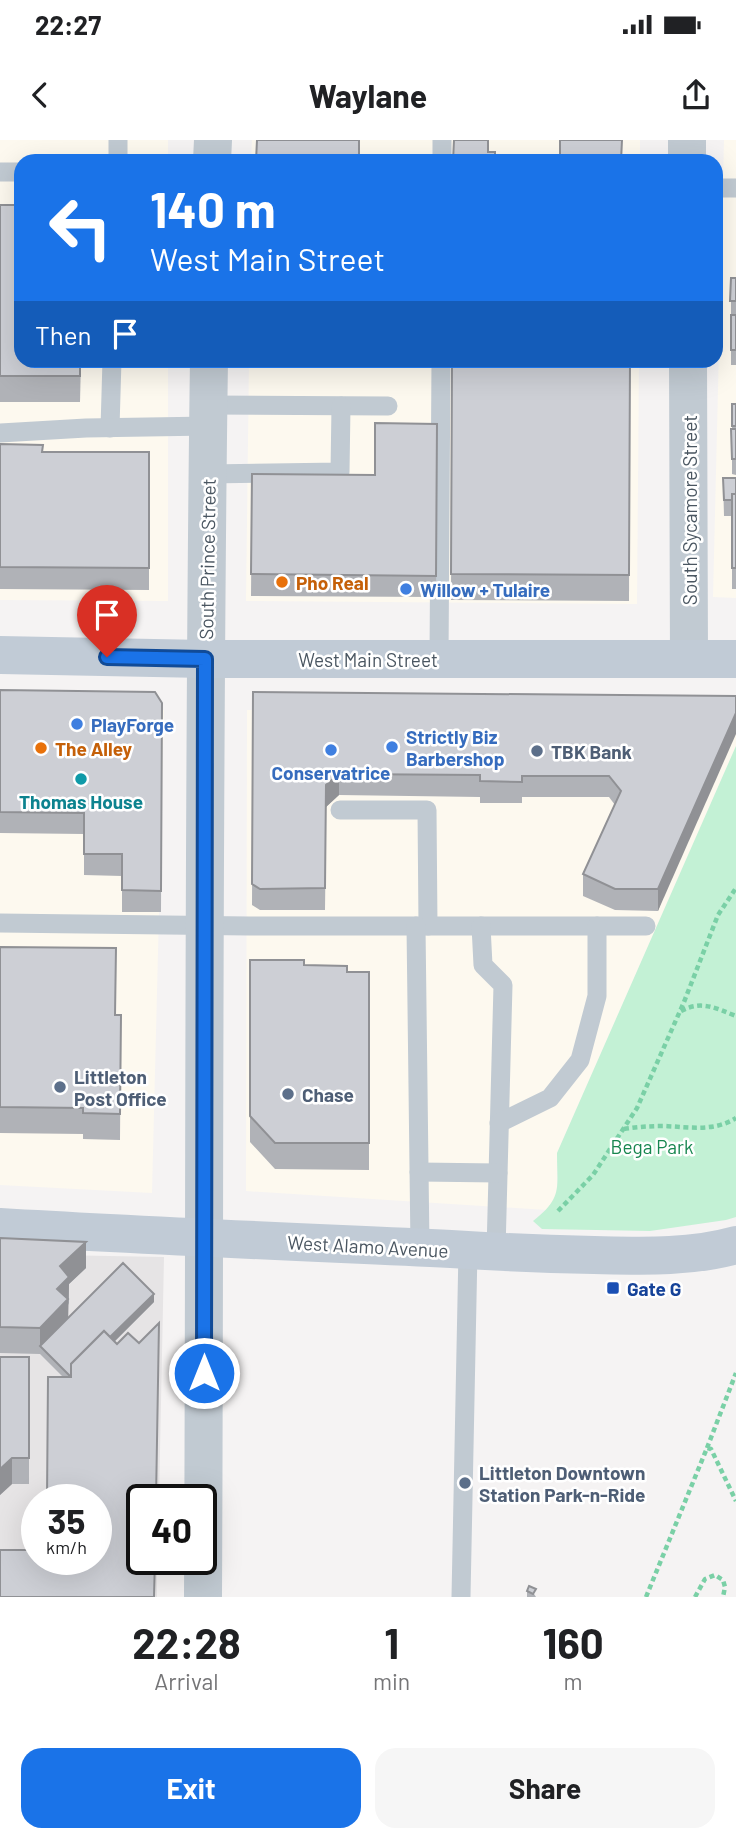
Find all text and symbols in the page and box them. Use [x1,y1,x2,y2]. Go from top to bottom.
text: 22:27 [35,9,101,40]
icon: back [21,76,59,114]
text: Waylane [309,76,427,114]
icon: share [677,76,715,114]
text: 140 m [150,179,276,238]
icon: left [35,182,126,273]
text: West Main Street [150,239,385,277]
icon: arrive [106,315,144,353]
text: Then [35,319,92,350]
street label: South Sycamore Street [678,415,701,605]
street label: South Prince Street [194,478,220,640]
place label: Pho Real [296,571,369,594]
marker: Pho Real [274,574,290,590]
place label: Willow + Tulaire [420,578,550,601]
marker: Willow + Tulaire [398,581,414,597]
pin [77,585,137,657]
icon: arrive [88,596,126,634]
street label: West Main Street [298,648,438,671]
place label: PlayForge [91,713,174,736]
marker: PlayForge [69,716,85,732]
place label: Strictly Biz Barbershop [406,725,505,770]
place label: The Alley [55,737,132,760]
marker: Strictly Biz Barbershop [384,739,400,755]
marker: The Alley [33,740,49,756]
place label: TBK Bank [551,740,632,763]
marker: Conservatrice [323,742,339,758]
marker: TBK Bank [529,743,545,759]
place label: Conservatrice [272,761,390,784]
marker: Thomas House [73,771,89,787]
place label: Thomas House [19,790,143,813]
place label: Littleton Post Office [74,1065,167,1110]
marker: Littleton Post Office [52,1079,68,1095]
place label: Chase [302,1083,354,1106]
marker: Chase [280,1086,296,1102]
park label: Bega Park [610,1135,694,1158]
street label: West Alamo Avenue [287,1230,449,1262]
place label: Gate G [627,1277,681,1300]
marker: Gate G [605,1280,621,1296]
position arrow [167,1336,241,1410]
place label: Littleton Downtown Station Park-n-Ride [479,1461,645,1506]
marker: Littleton Downtown Station Park-n-Ride [457,1475,473,1491]
speed limit sign: 40 [126,1484,217,1575]
text: 35 [48,1499,85,1541]
text: km/h [46,1536,87,1558]
text: 22:28 [132,1617,241,1667]
text: 1 [384,1617,399,1667]
text: 160 [542,1617,604,1667]
text: Arrival [154,1667,219,1695]
text: min [373,1667,410,1695]
text: m [564,1667,583,1695]
button: Exit [21,1748,361,1828]
button: Share [375,1748,715,1828]

